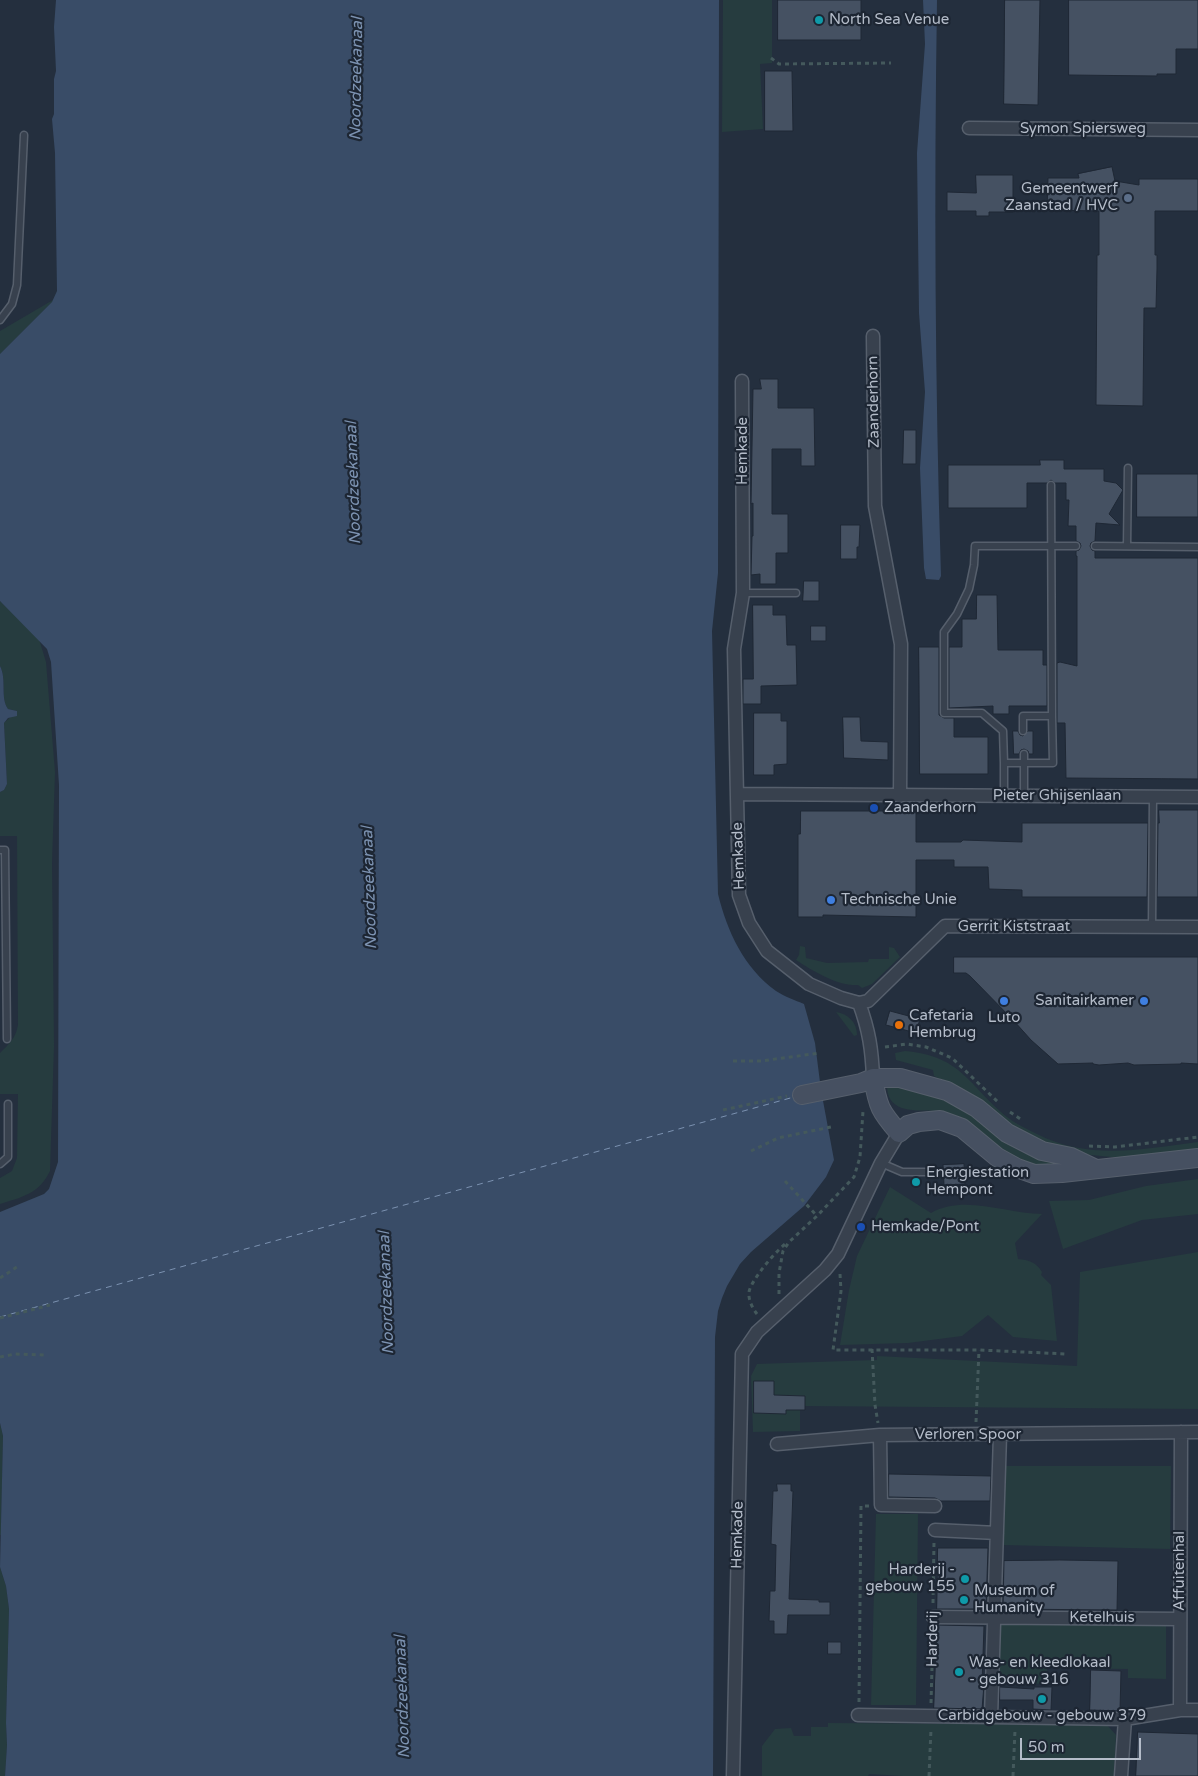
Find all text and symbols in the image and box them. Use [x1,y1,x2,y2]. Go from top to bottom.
place label: North Sea Venue [829,11,949,29]
marker: North Sea Venue [813,14,825,26]
water label: Noordzeekanaal [346,17,368,141]
street label: Symon Spiersweg [1020,120,1146,138]
place label: Gemeentwerf Zaanstad / HVC [1005,180,1118,215]
marker: Gemeentwerf Zaanstad / HVC [1122,192,1134,204]
street label: Zaanderhorn [864,356,884,448]
street label: Hemkade [734,417,752,485]
water label: Noordzeekanaal [342,421,366,545]
street label: Pieter Ghijsenlaan [993,787,1121,805]
place label: Zaanderhorn [884,799,976,817]
marker: Zaanderhorn [868,802,880,814]
street label: Hemkade [729,822,749,890]
water label: Noordzeekanaal [358,826,382,950]
place label: Technische Unie [841,891,957,909]
marker: Technische Unie [825,894,837,906]
street label: Gerrit Kiststraat [958,918,1070,936]
place label: Sanitairkamer [1035,992,1134,1010]
marker: Luto [998,995,1010,1007]
marker: Sanitairkamer [1138,995,1150,1007]
place label: Cafetaria Hembrug [909,1007,976,1042]
place label: Luto [988,1009,1020,1027]
marker: Cafetaria Hembrug [893,1019,905,1031]
place label: Energiestation Hempont [926,1164,1029,1199]
marker: Energiestation Hempont [910,1176,922,1188]
place label: Hemkade/Pont [871,1218,979,1236]
marker: Hemkade/Pont [855,1221,867,1233]
water label: Noordzeekanaal [375,1231,399,1355]
street label: Verloren Spoor [915,1426,1021,1444]
street label: Hemkade [728,1501,748,1569]
street label: Affuitenhal [1171,1531,1189,1611]
place label: Harderij - gebouw 155 [865,1561,955,1596]
marker: Harderij - gebouw 155 [959,1573,971,1585]
place label: Museum of Humanity [974,1582,1055,1617]
marker: Museum of Humanity [958,1594,970,1606]
street label: Ketelhuis [1069,1609,1135,1627]
street label: Harderij [924,1611,942,1667]
water label: Noordzeekanaal [391,1635,415,1759]
place label: Was- en kleedlokaal - gebouw 316 [969,1654,1111,1689]
marker: Was- en kleedlokaal - gebouw 316 [953,1666,965,1678]
marker: Carbidgebouw - gebouw 379 [1036,1693,1048,1705]
place label: Carbidgebouw - gebouw 379 [938,1707,1146,1725]
scale bar [1023,1728,1144,1760]
text: 50 m [1028,1738,1065,1756]

